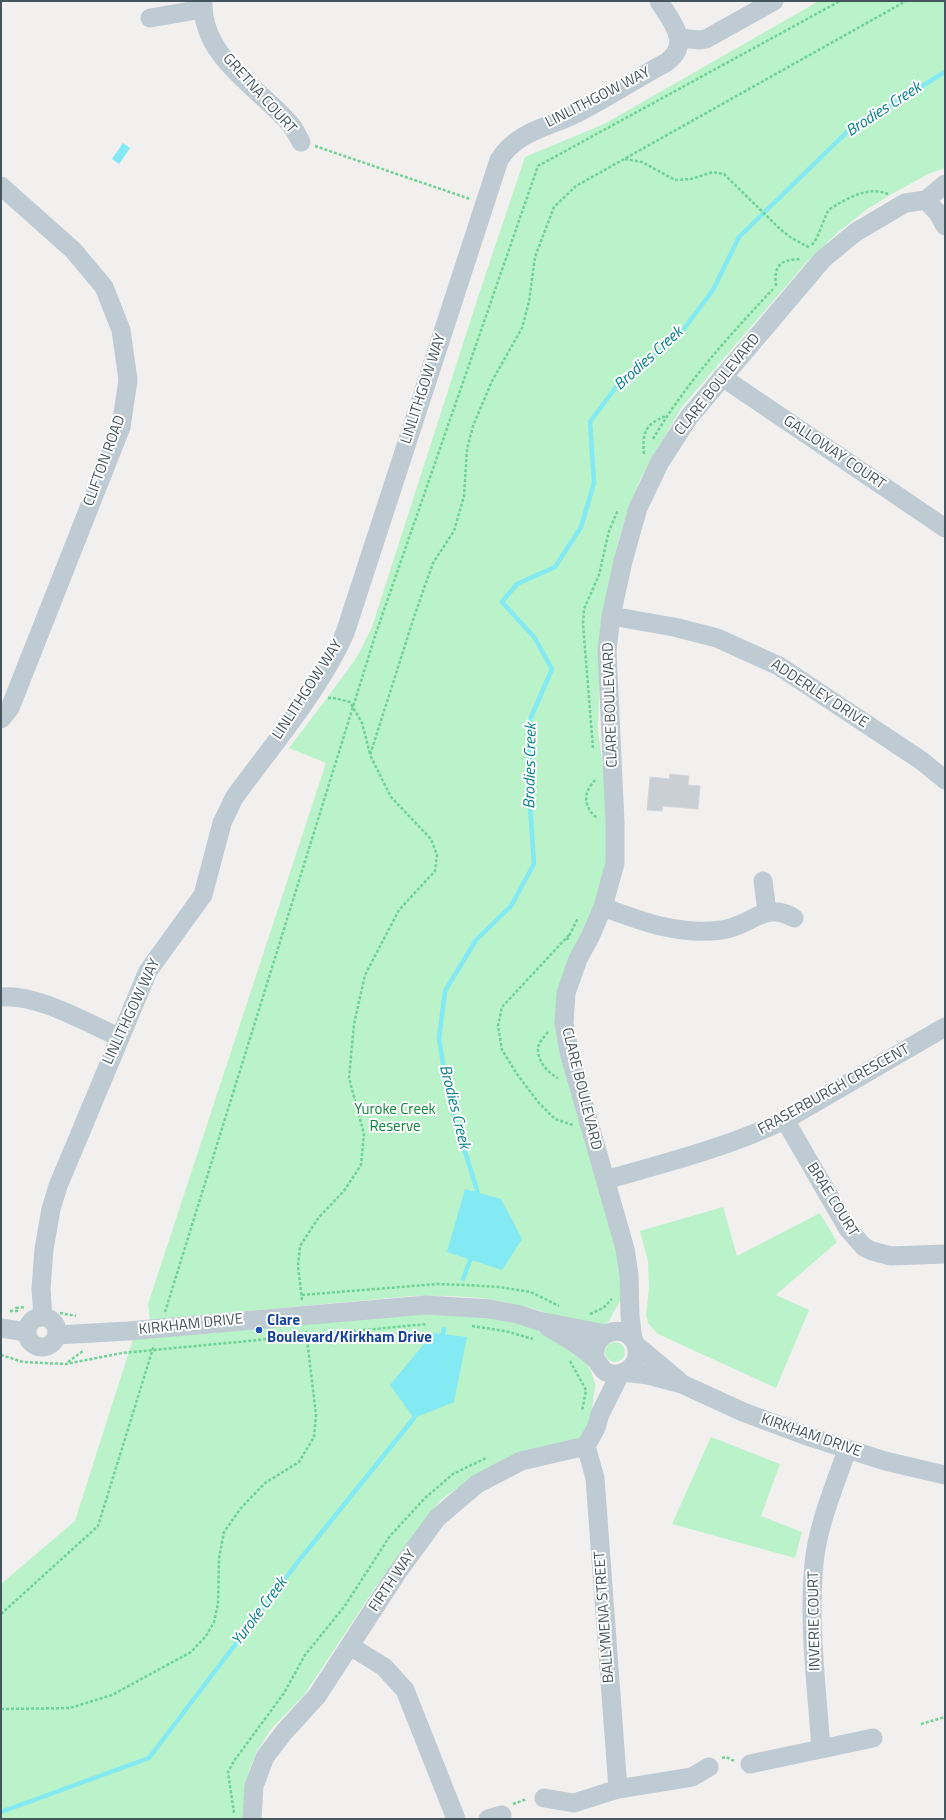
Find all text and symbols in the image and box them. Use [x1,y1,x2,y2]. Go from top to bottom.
street label: GRETNA COURT [218,50,300,138]
street label: LINLITHGOW WAY [543,64,653,132]
water label: Brodies Creek [843,79,925,141]
water label: Brodies Creek [611,323,687,395]
street label: CLARE BOULEVARD [671,331,765,439]
street label: LINLITHGOW WAY [398,332,450,446]
street label: GALLOWAY COURT [780,412,888,494]
street label: CLIFTON ROAD [80,413,130,509]
street label: LINLITHGOW WAY [269,637,347,743]
street label: CLARE BOULEVARD [600,642,622,768]
street label: ADDERLEY DRIVE [767,656,871,732]
water label: Brodies Creek [521,723,541,809]
street label: LINLITHGOW WAY [100,956,164,1068]
street label: CLARE BOULEVARD [557,1026,605,1152]
street label: FRASERBURGH CRESCENT [755,1041,913,1139]
water label: Brodies Creek [434,1063,474,1151]
park label: Yuroke Creek Reserve [354,1101,436,1136]
street label: BRAE COURT [802,1160,862,1240]
street label: KIRKHAM DRIVE [138,1311,244,1339]
place label: Clare Boulevard/Kirkham Drive [267,1312,432,1347]
marker: Clare Boulevard/Kirkham Drive [254,1325,264,1335]
street label: KIRKHAM DRIVE [759,1410,863,1462]
street label: FIRTH WAY [366,1546,420,1616]
street label: BALLYMENA STREET [591,1550,619,1684]
street label: INVERIE COURT [805,1571,825,1671]
water label: Yuroke Creek [228,1574,292,1650]

